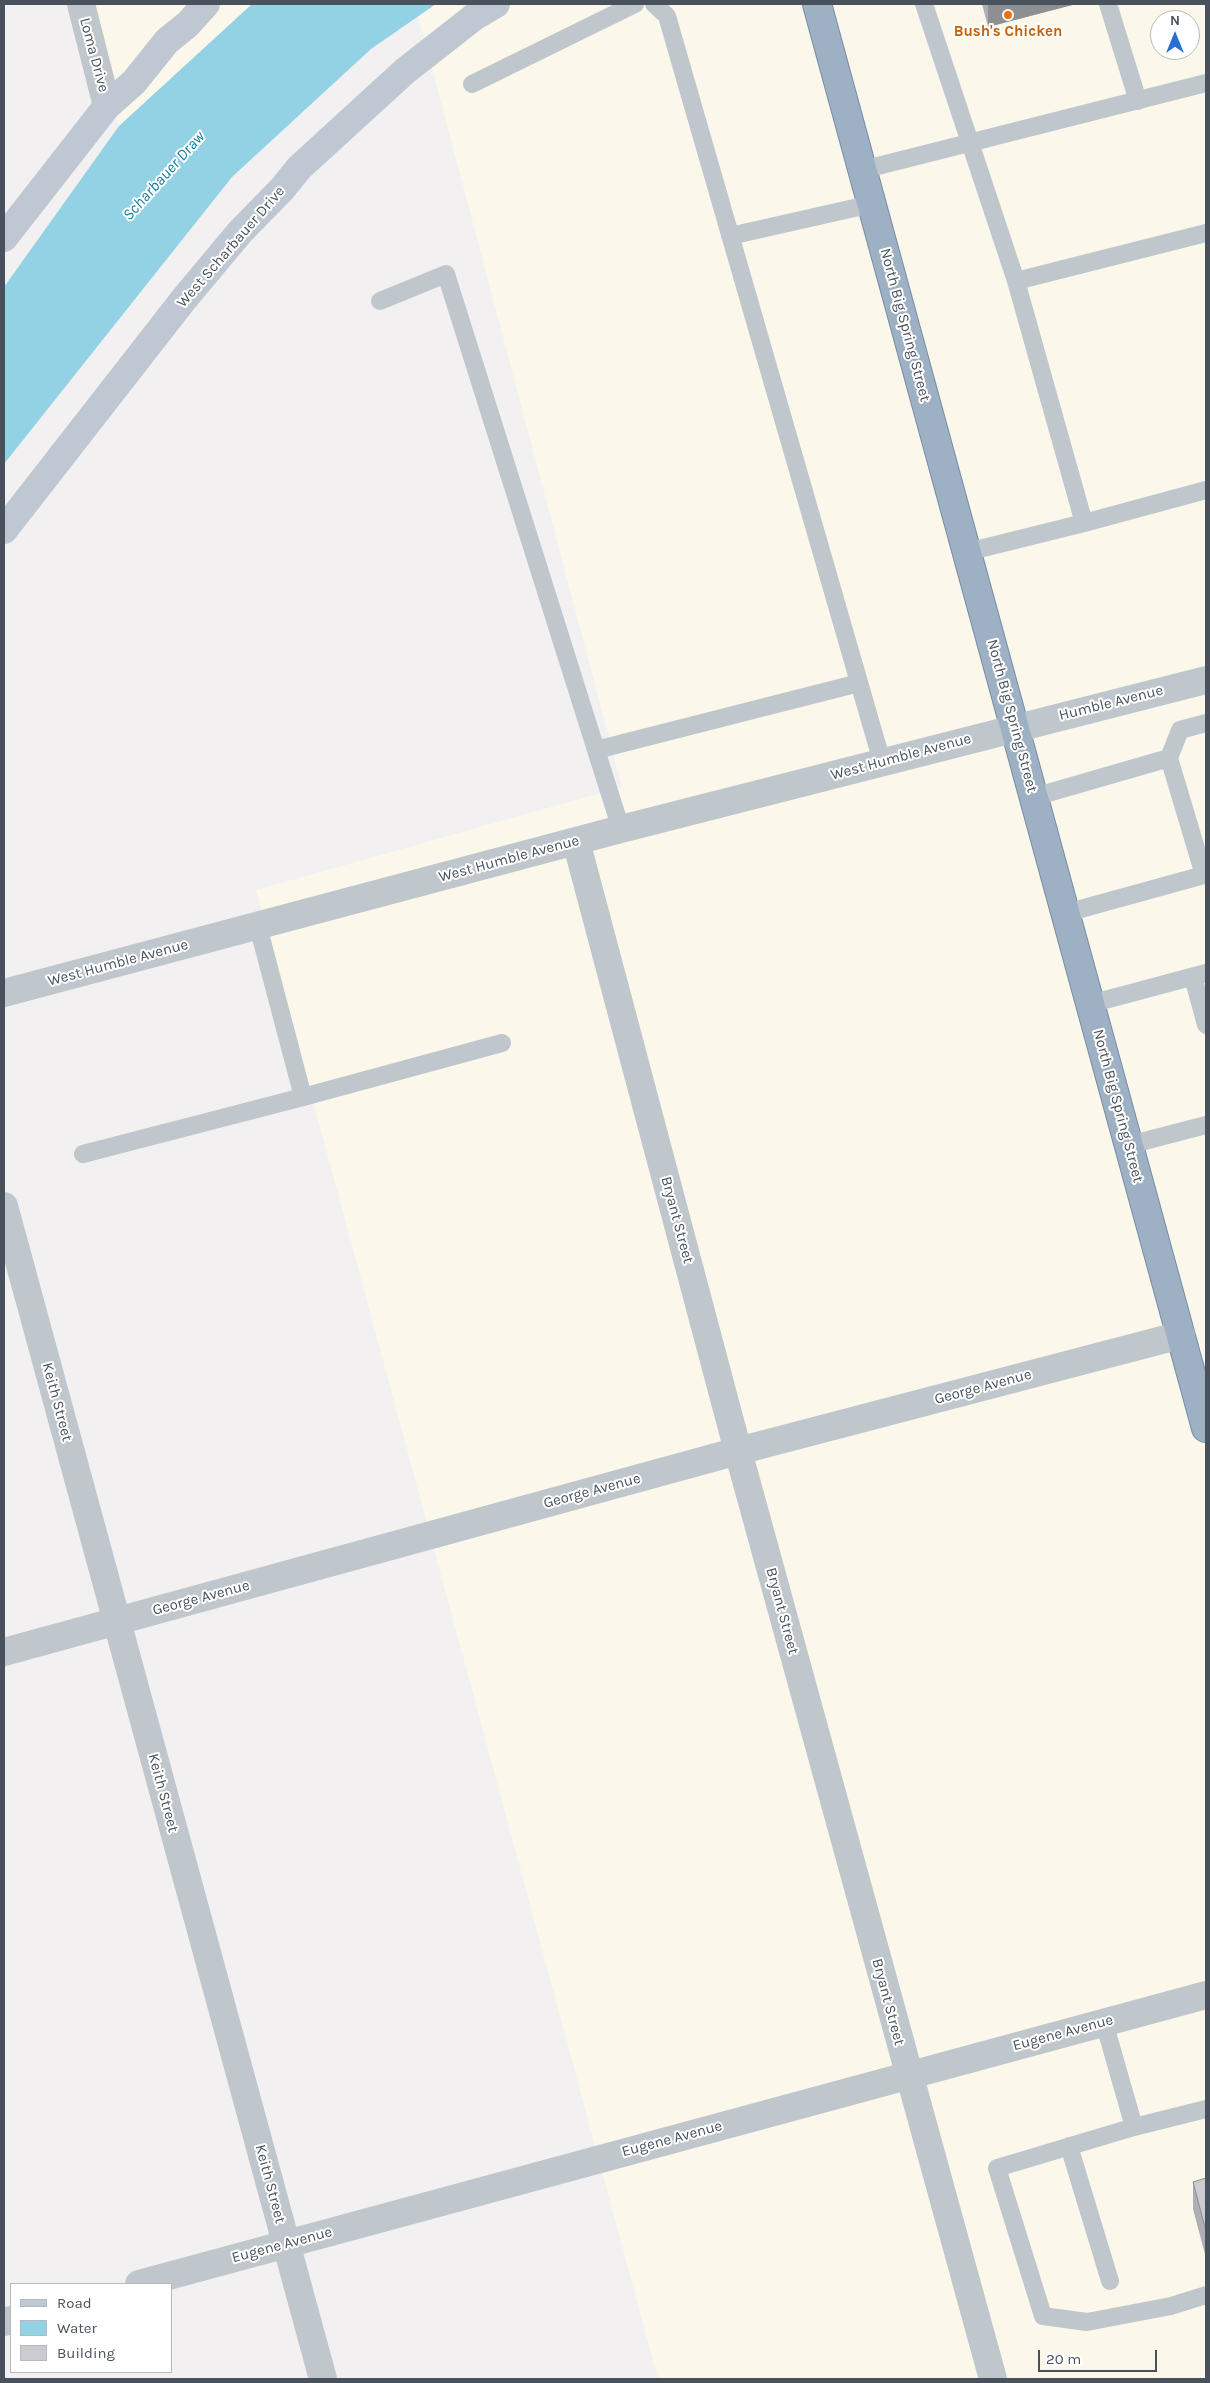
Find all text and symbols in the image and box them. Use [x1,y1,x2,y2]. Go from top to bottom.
marker: Bush's Chicken [1002,9,1014,21]
north arrow [1150,10,1200,60]
text: N [1170,12,1180,29]
street label: Loma Drive [75,16,113,94]
place label: Bush's Chicken [954,23,1062,41]
water label: Scharbauer Draw [119,127,209,225]
street label: West Scharbauer Drive [173,183,289,311]
street label: North Big Spring Street [876,246,934,404]
street label: North Big Spring Street [983,637,1041,795]
street label: Humble Avenue [1057,681,1165,725]
street label: West Humble Avenue [829,730,973,784]
street label: West Humble Avenue [437,832,581,886]
street label: West Humble Avenue [46,936,190,990]
street label: North Big Spring Street [1089,1027,1147,1185]
street label: Bryant Street [657,1174,697,1266]
street label: Keith Street [38,1361,76,1443]
street label: George Avenue [932,1365,1034,1409]
street label: George Avenue [541,1469,643,1513]
street label: Bryant Street [762,1565,802,1657]
street label: George Avenue [150,1576,252,1620]
street label: Keith Street [144,1752,182,1834]
street label: Bryant Street [868,1956,908,2048]
street label: Eugene Avenue [1011,2011,1115,2055]
street label: Eugene Avenue [620,2117,724,2161]
street label: Keith Street [251,2143,289,2225]
street label: Eugene Avenue [230,2223,334,2267]
legend [10,2283,172,2373]
text: Road [57,2294,92,2312]
text: Water [57,2319,97,2337]
scale bar [1040,2340,1159,2372]
text: Building [57,2344,115,2362]
text: 20 m [1046,2350,1081,2368]

